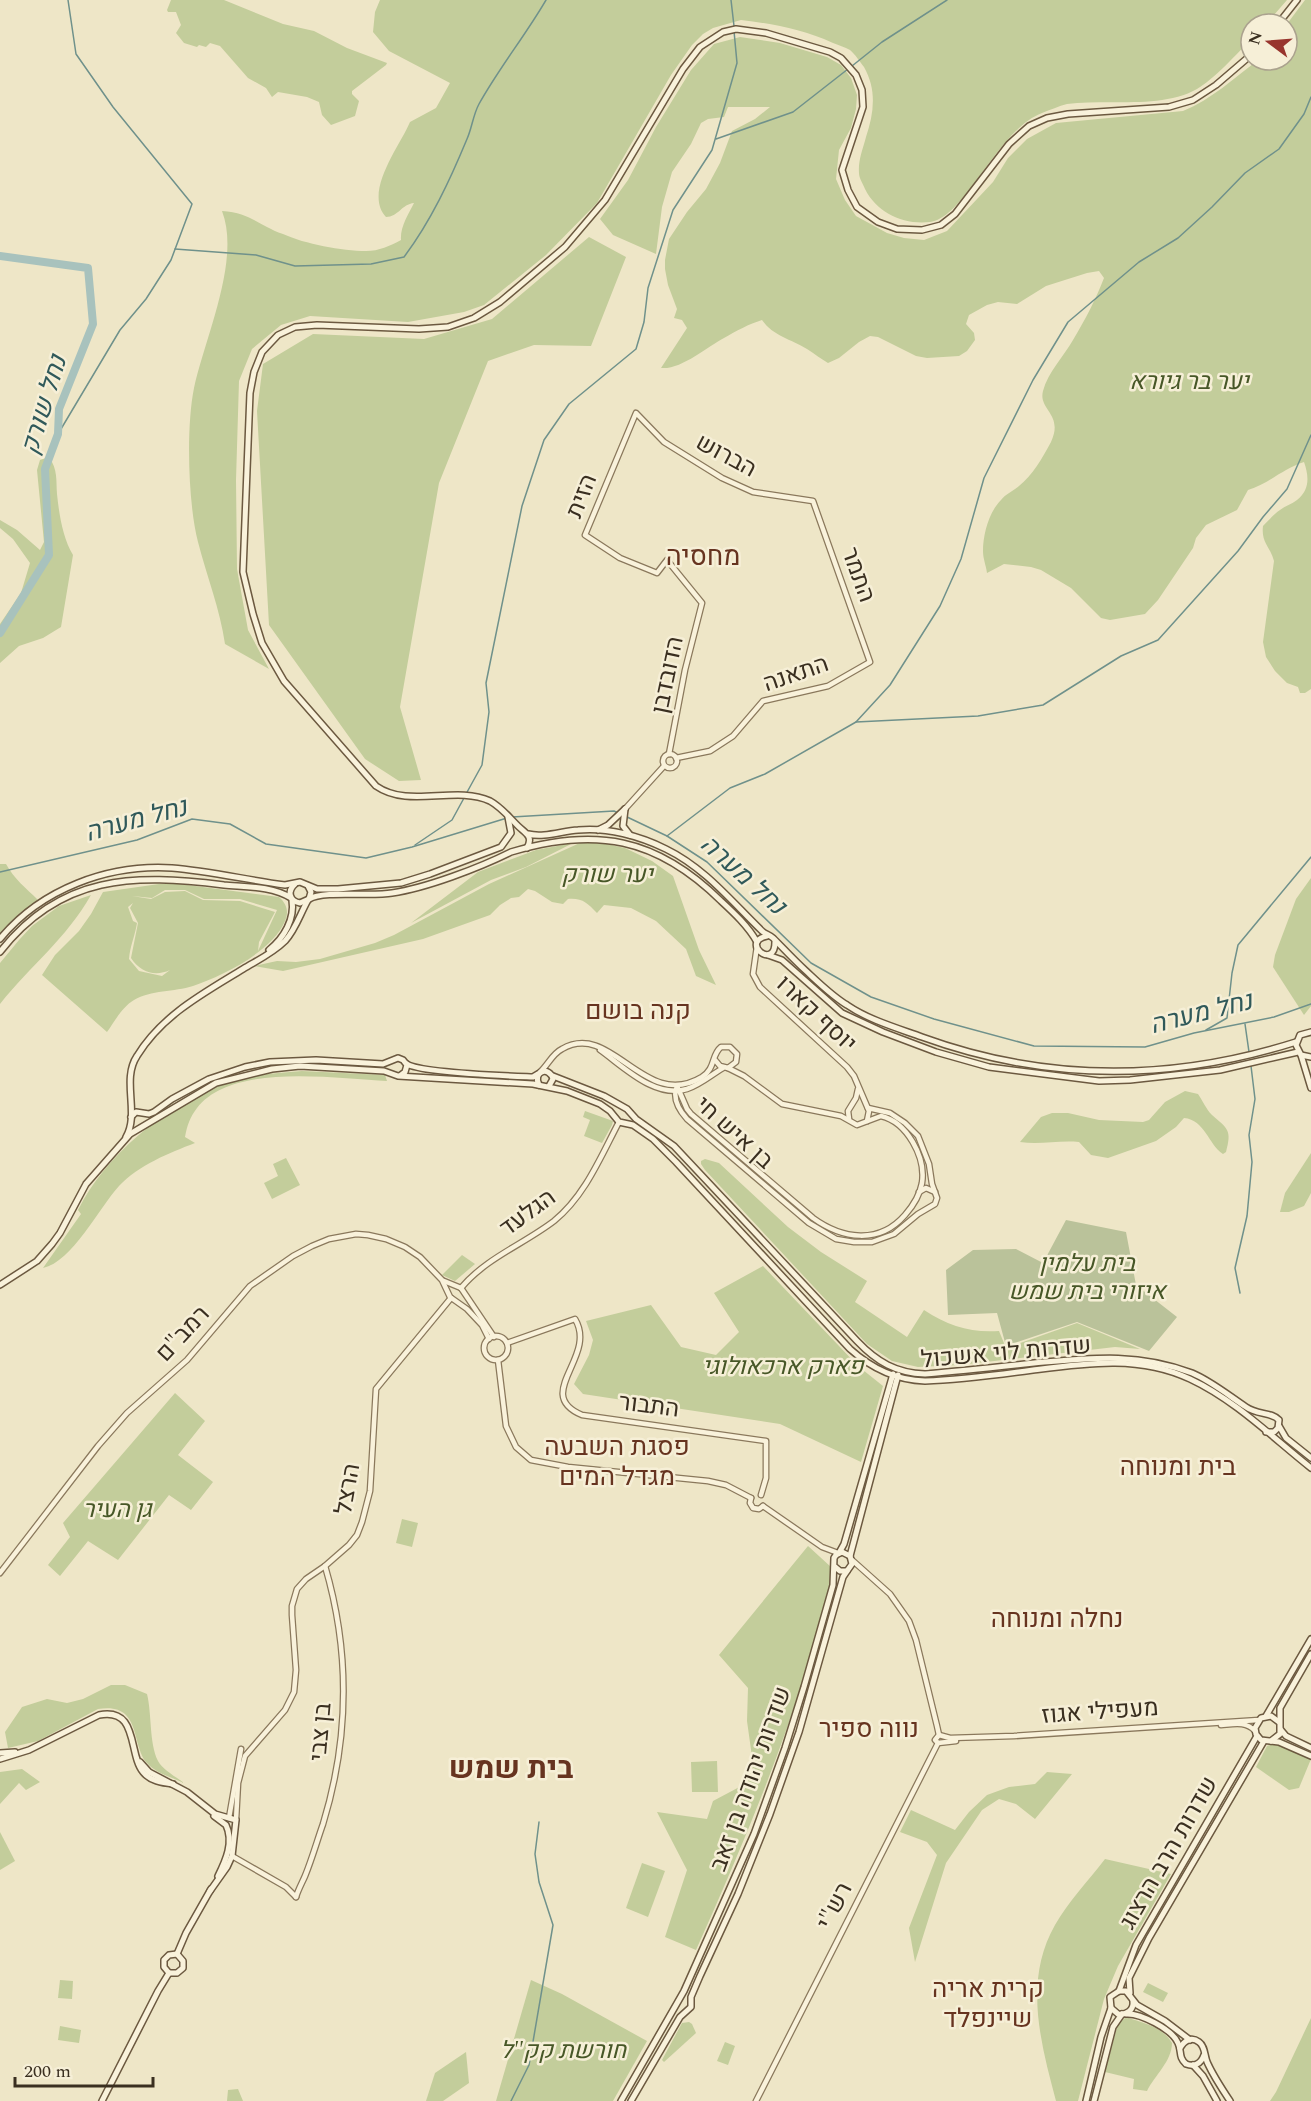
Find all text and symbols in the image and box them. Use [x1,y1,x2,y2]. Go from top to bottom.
north arrow [1239,12,1299,72]
text: N [1242,29,1269,48]
water label: נחל שורק [10,349,78,460]
park label: יער בר גיורא [1129,364,1251,400]
street label: הברוש [689,425,763,487]
street label: הזית [557,468,607,524]
district label: מחסיה [666,536,740,578]
street label: התמר [831,542,885,608]
street label: הדובדבן [642,633,694,717]
street label: התאנה [758,646,834,702]
water label: נחל מערה [80,787,193,853]
water label: נחל מערה [691,825,796,926]
park label: יער שורק [561,857,654,893]
street label: יוסף קארו [768,967,864,1061]
water label: נחל מערה [1146,981,1258,1045]
district label: קנה בושם [585,991,691,1031]
street label: בן איש חי [687,1088,782,1178]
street label: הגלעד [492,1180,564,1246]
park label: בית עלמין איזורי בית שמש [1009,1246,1168,1310]
street label: רמב"ם [147,1298,219,1370]
street label: שדרות לוי אשכול [919,1328,1093,1378]
park label: פארק ארכאולוגי [702,1349,866,1385]
street label: התבור [617,1384,681,1428]
district label: פסגת השבעה מגדל המים [544,1427,690,1497]
district label: בית ומנוחה [1120,1447,1237,1487]
street label: הרצל [326,1461,370,1517]
park label: גן העיר [83,1492,153,1528]
district label: נחלה ומנוחה [991,1599,1123,1639]
street label: שדרות יהודה בן זאב [701,1681,801,1877]
street label: מעפילי אגוז [1040,1690,1160,1734]
street label: בן צבי [301,1701,342,1763]
district label: נווה ספיר [819,1709,919,1749]
district label: בית שמש [449,1746,573,1792]
street label: שדרות הרב הרצוג [1111,1770,1227,1936]
street label: רש"י [808,1876,862,1936]
district label: קרית אריה שיינפלד [932,1969,1044,2039]
park label: חורשת קק"ל [500,2033,627,2069]
scale bar [15,2050,153,2088]
text: 200 m [24,2058,71,2085]

